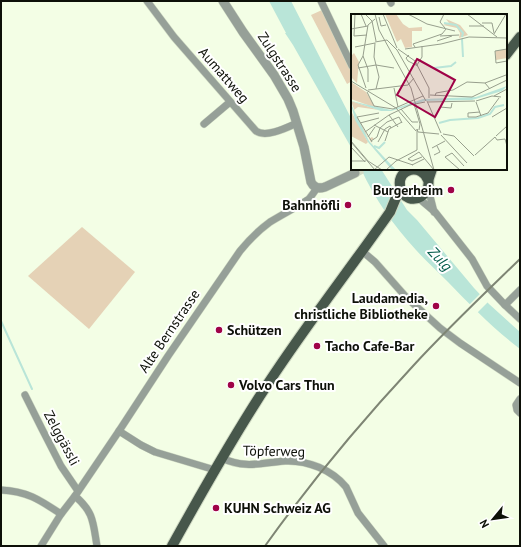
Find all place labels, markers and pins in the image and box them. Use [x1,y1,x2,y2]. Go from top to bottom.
place label: Burgerheim [373,181,443,199]
marker: Burgerheim [446,185,456,195]
place label: Bahnhöfli [282,196,340,214]
marker: Bahnhöfli [343,200,353,210]
place label: Laudamedia, christliche Bibliotheke [294,289,428,323]
marker: Laudamedia, christliche Bibliotheke [431,301,441,311]
place label: Schützen [227,321,282,339]
marker: Schützen [214,325,224,335]
place label: Tacho Cafe-Bar [325,337,414,355]
marker: Tacho Cafe-Bar [312,341,322,351]
place label: Volvo Cars Thun [238,376,335,394]
marker: Volvo Cars Thun [226,380,236,390]
place label: KUHN Schweiz AG [224,499,331,517]
marker: KUHN Schweiz AG [211,503,221,513]

